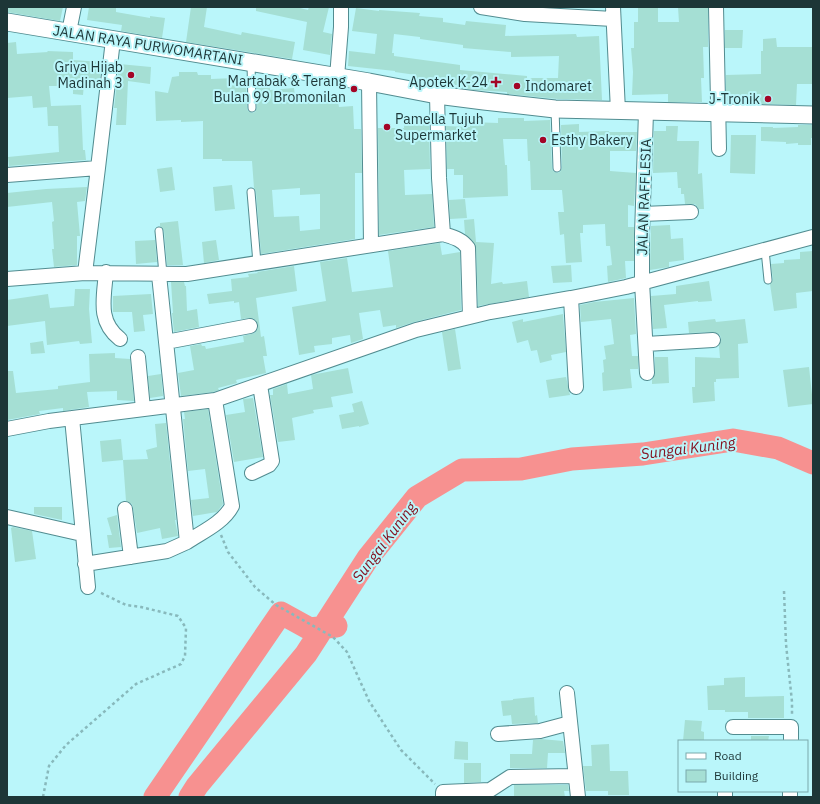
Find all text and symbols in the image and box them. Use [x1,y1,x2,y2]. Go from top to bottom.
street label: JALAN RAYA PURWOMARTANI [52,21,244,69]
place label: Griya Hijab Madinah 3 [55,58,123,92]
marker: Griya Hijab Madinah 3 [126,70,136,80]
place label: Martabak & Terang Bulan 99 Bromonilan [213,72,347,106]
place label: Apotek K-24 [409,73,488,91]
marker: Apotek K-24 [491,77,501,87]
place label: Indomaret [525,77,592,95]
marker: Indomaret [512,81,522,91]
marker: Martabak & Terang Bulan 99 Bromonilan [349,84,359,94]
place label: J-Tronik [709,90,761,108]
marker: J-Tronik [763,94,773,104]
place label: Pamella Tujuh Supermarket [395,110,484,144]
marker: Pamella Tujuh Supermarket [382,122,392,132]
place label: Esthy Bakery [551,131,633,149]
marker: Esthy Bakery [538,135,548,145]
street label: JALAN RAFFLESIA [633,138,655,256]
water label: Sungai Kuning [640,433,738,463]
water label: Sungai Kuning [348,497,421,586]
legend [678,740,808,792]
text: Road [714,748,742,763]
text: Building [714,768,759,783]

